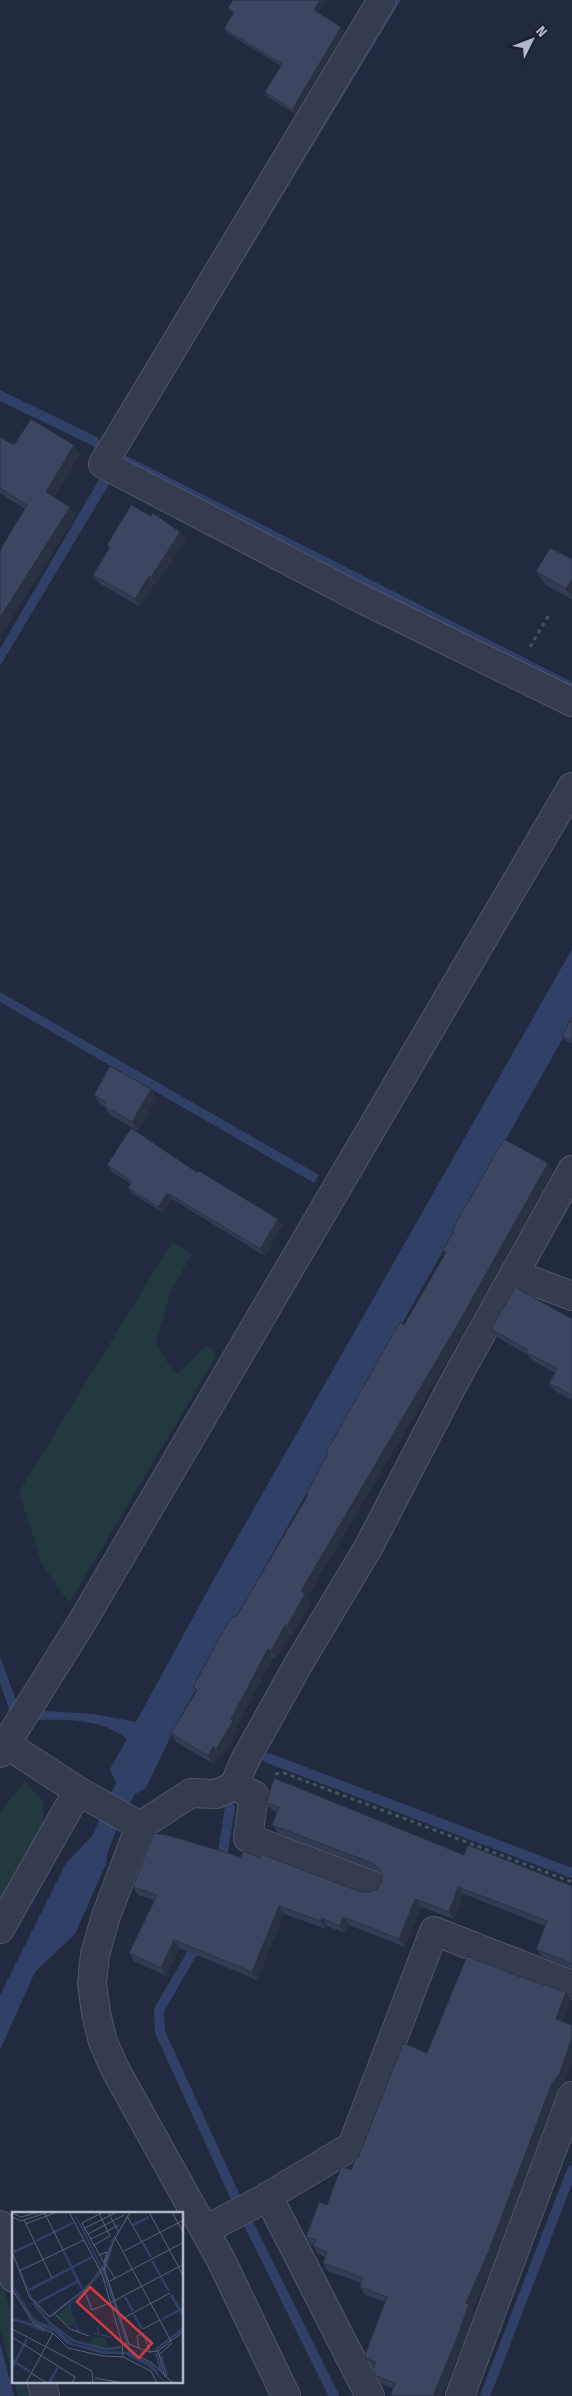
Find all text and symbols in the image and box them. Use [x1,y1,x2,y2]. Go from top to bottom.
north arrow [507,15,557,65]
text: N [532,23,550,40]
inset map [12,2212,184,2384]

